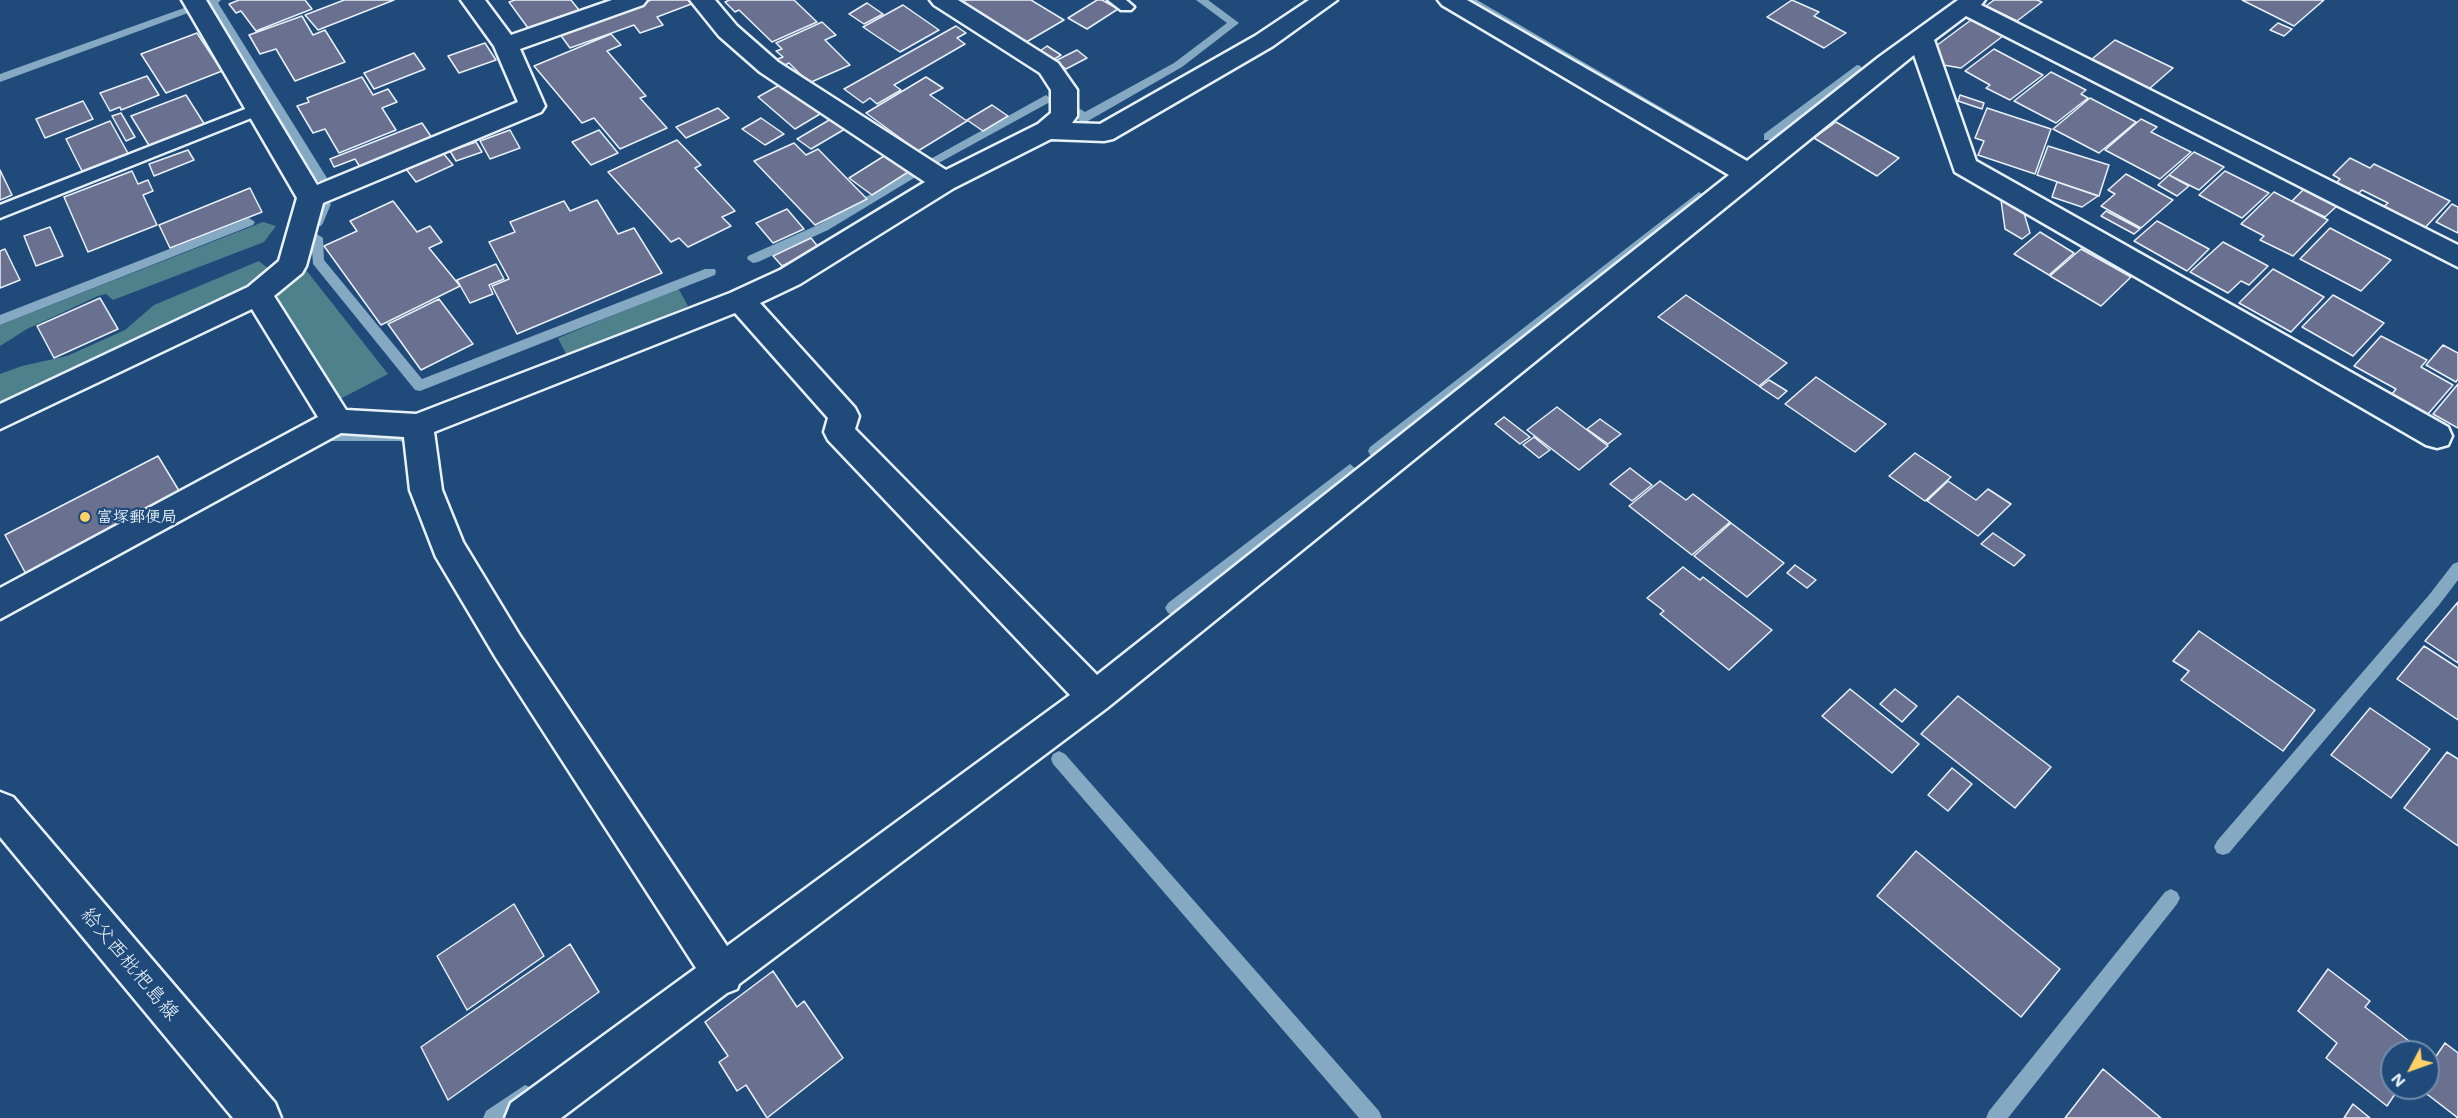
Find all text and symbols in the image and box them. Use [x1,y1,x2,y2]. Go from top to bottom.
place label: 富塚郵便局 [97,507,177,527]
marker: 富塚郵便局 [78,510,92,524]
street label: 給父西枇杷島線 [76,903,184,1025]
north arrow [2380,1040,2440,1100]
text: N [2386,1069,2409,1092]

